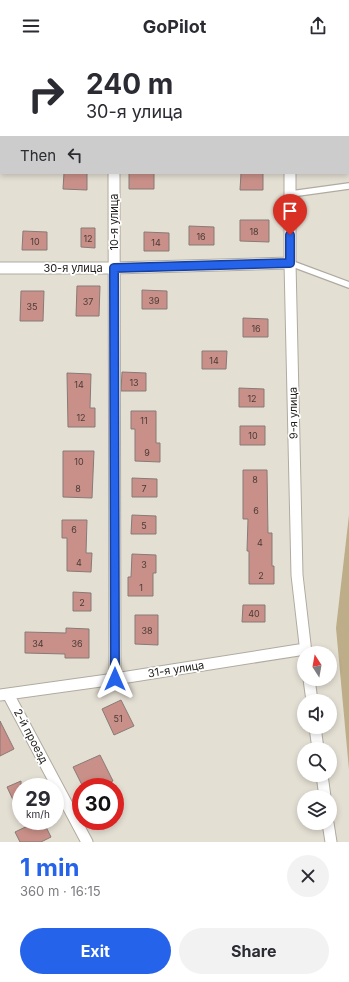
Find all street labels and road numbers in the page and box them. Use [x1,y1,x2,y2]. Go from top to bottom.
street label: 10-я улица [107,194,121,250]
street label: 30-я улица [43,261,103,275]
street label: 9-я улица [286,387,300,439]
street label: 31-я улица [147,658,205,680]
street label: 2-й проезд [11,706,51,766]

